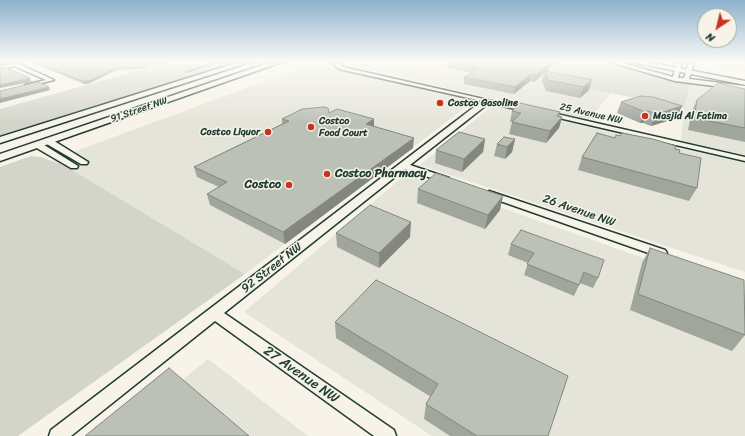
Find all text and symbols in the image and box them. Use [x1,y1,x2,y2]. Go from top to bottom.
north arrow [697,8,737,48]
text: N [702,27,719,47]
street label: 91 Street NW [109,95,169,125]
place label: Costco Gasoline [448,97,518,109]
marker: Costco Gasoline [435,98,445,108]
street label: 25 Avenue NW [559,101,623,127]
place label: Masjid Al Fatima [653,110,727,122]
marker: Masjid Al Fatima [640,111,650,121]
place label: Costco Food Court [319,115,368,138]
marker: Costco Food Court [306,122,316,132]
place label: Costco Liquor [200,126,260,138]
marker: Costco Liquor [263,127,273,137]
place label: Costco Pharmacy [335,167,427,181]
marker: Costco Pharmacy [322,169,332,179]
place label: Costco [245,178,281,192]
marker: Costco [284,180,294,190]
street label: 26 Avenue NW [541,192,617,230]
street label: 92 Street NW [239,240,305,296]
street label: 27 Avenue NW [260,343,342,407]

